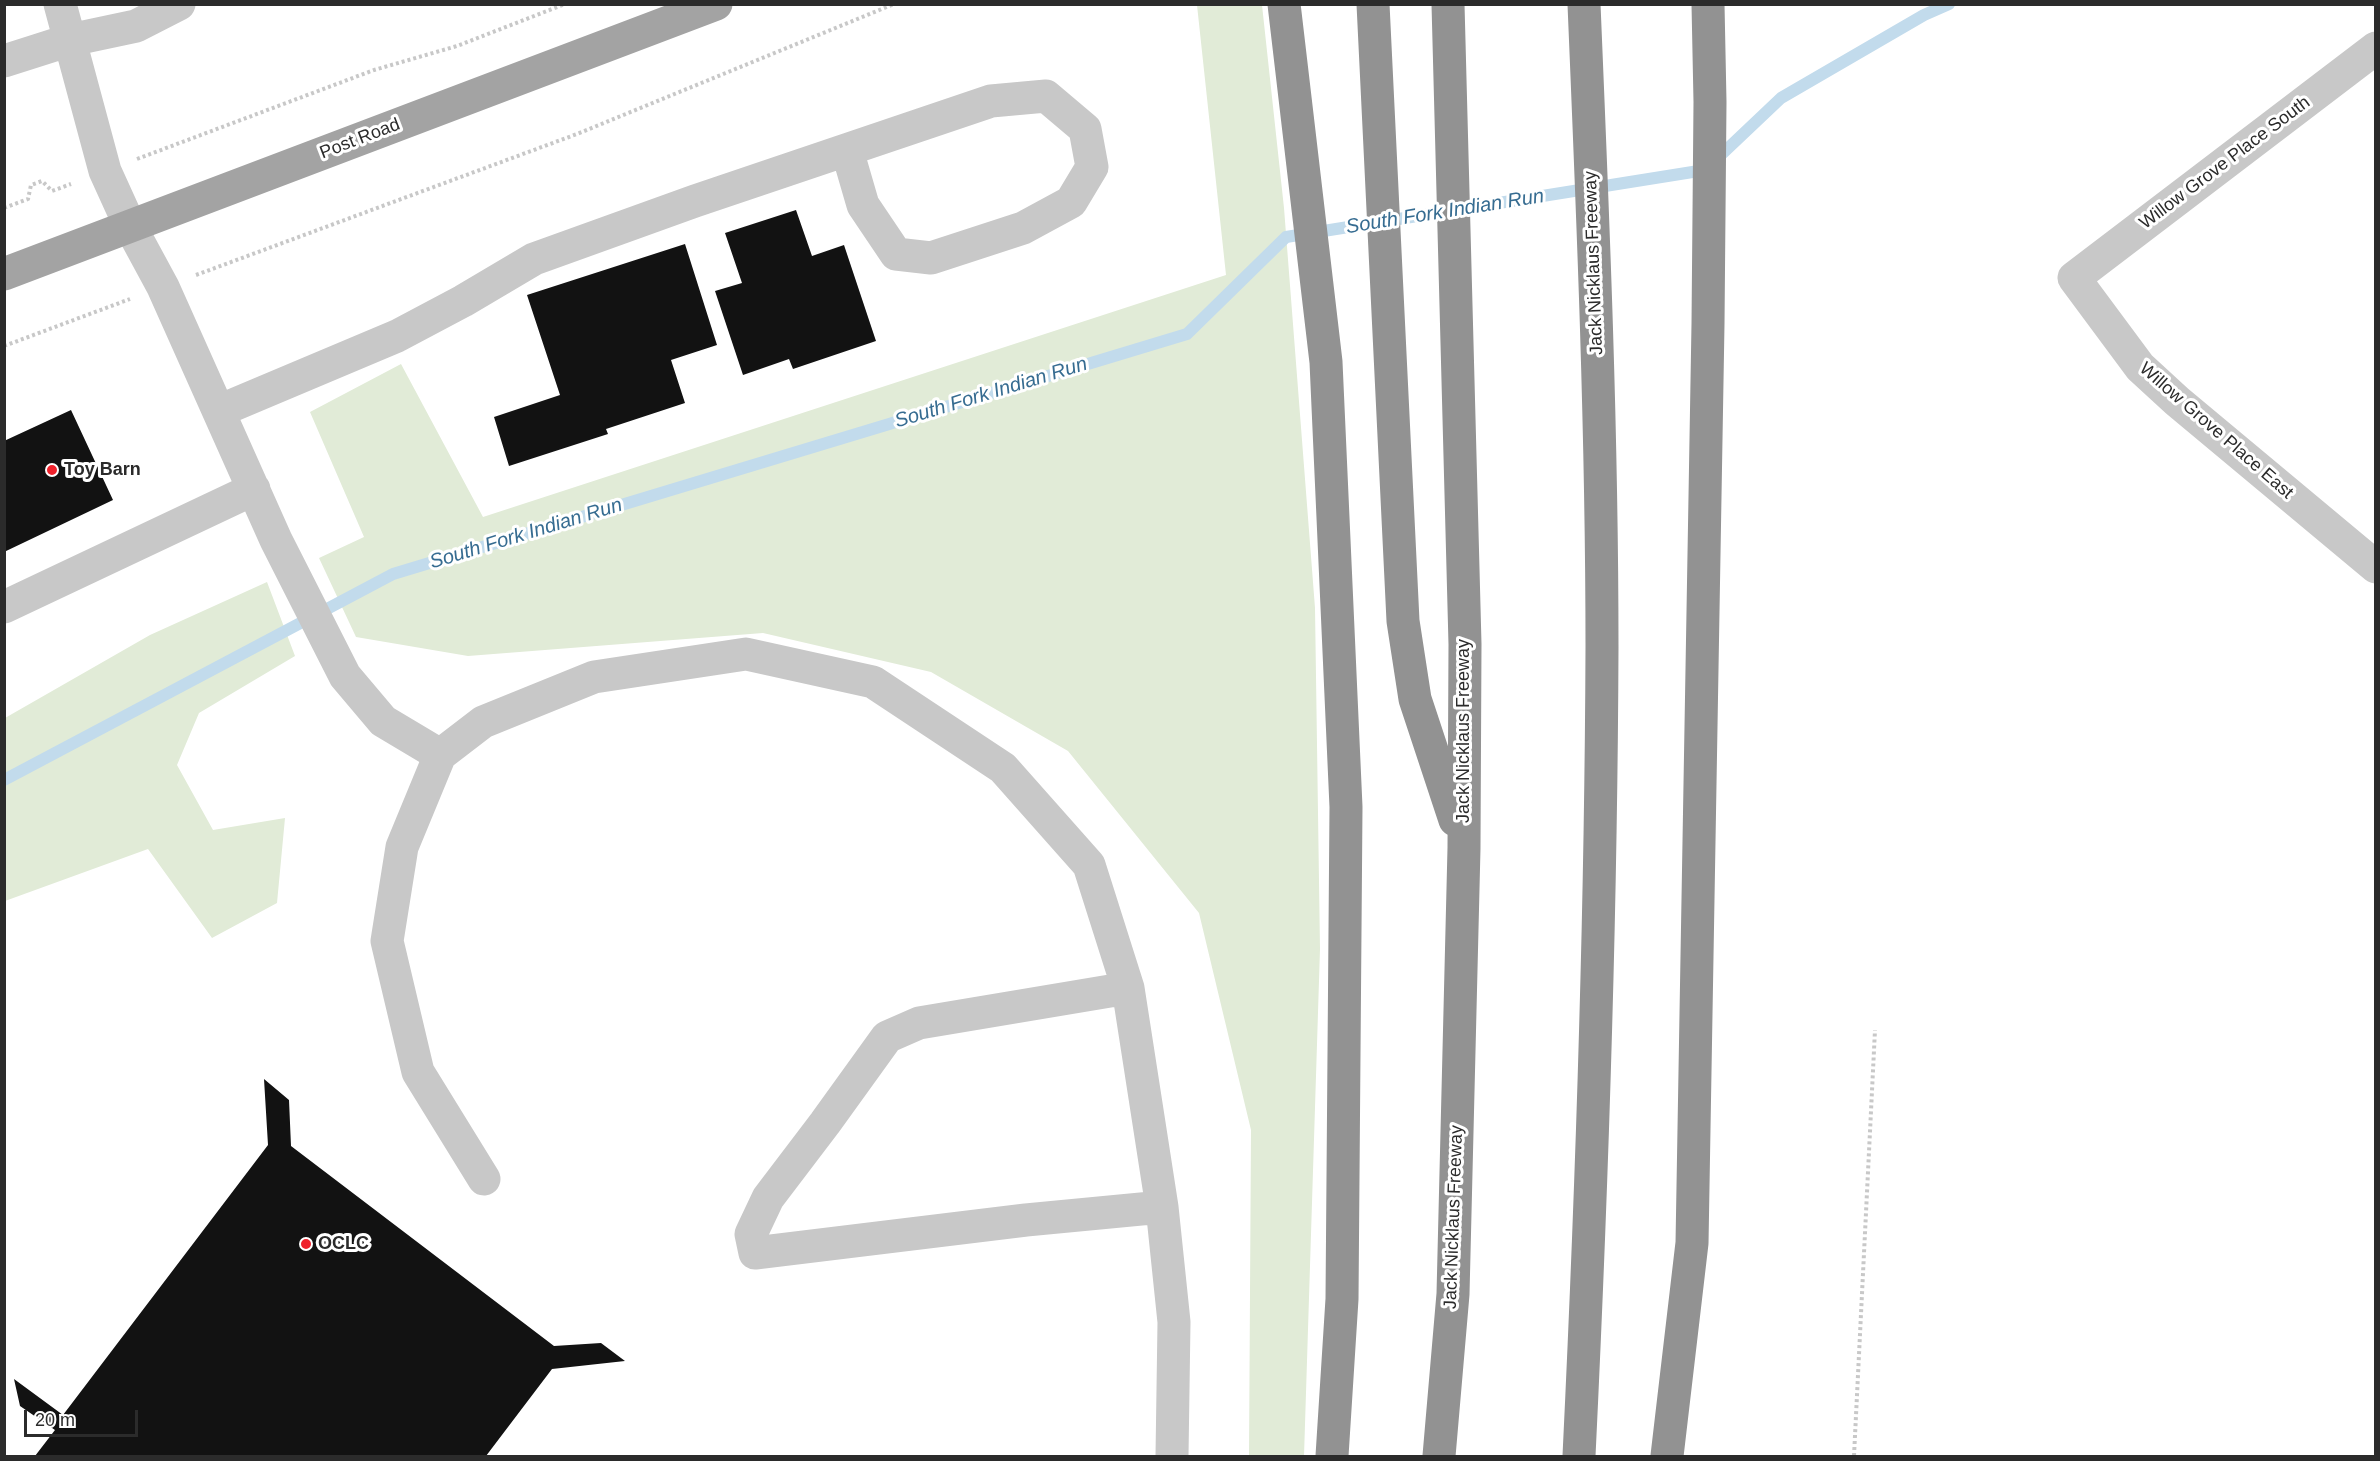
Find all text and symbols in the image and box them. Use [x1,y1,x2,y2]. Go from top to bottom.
street label: Willow Grove Place South [2135,92,2315,234]
street label: Post Road [317,114,403,164]
street label: Jack Nicklaus Freeway [1580,171,1608,355]
water label: South Fork Indian Run [1344,184,1546,240]
water label: South Fork Indian Run [892,352,1090,434]
street label: Willow Grove Place East [2135,358,2297,504]
place label: Toy Barn [64,459,141,481]
marker: Toy Barn [45,463,59,477]
water label: South Fork Indian Run [427,493,625,575]
street label: Jack Nicklaus Freeway [1453,639,1475,823]
street label: Jack Nicklaus Freeway [1440,1125,1468,1309]
place label: OCLC [318,1233,369,1255]
marker: OCLC [299,1237,313,1251]
scale bar [27,1398,141,1436]
text: 20 m [35,1410,75,1430]

